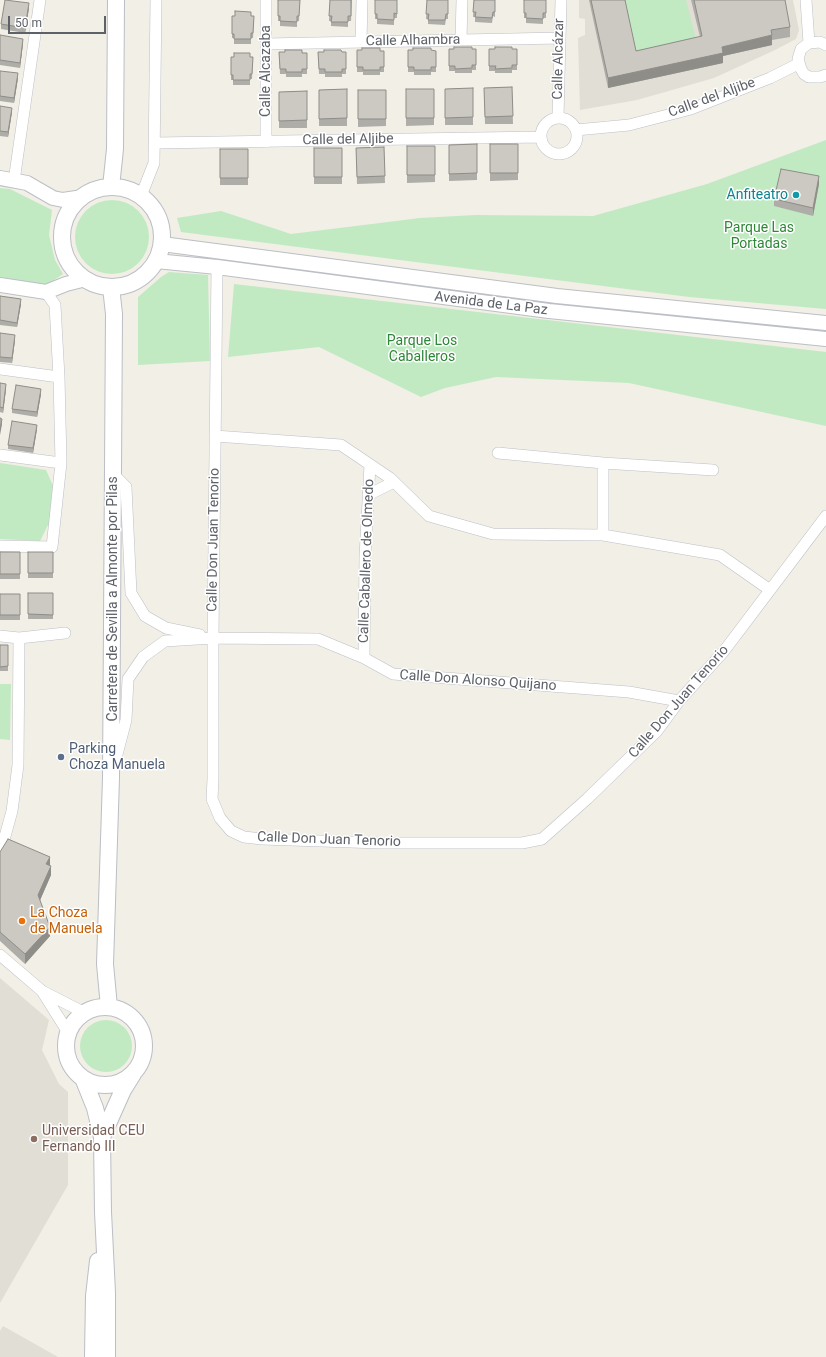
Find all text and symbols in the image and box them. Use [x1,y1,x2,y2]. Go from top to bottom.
scale bar [10,8,108,34]
text: 50 m [15,16,42,30]
street label: Calle Alcázar [550,18,568,100]
street label: Calle Alcazaba [258,25,274,117]
street label: Calle Alhambra [366,32,460,50]
street label: Calle del Aljibe [666,75,758,121]
street label: Calle del Aljibe [302,131,394,149]
place label: Anfiteatro [727,187,788,203]
marker: Anfiteatro [791,190,801,200]
park label: Parque Las Portadas [724,220,794,252]
street label: Avenida de La Paz [434,289,548,319]
park label: Parque Los Caballeros [387,333,457,366]
street label: Calle Don Juan Tenorio [204,468,224,612]
street label: Carretera de Sevilla a Almonte por Pilas [105,476,121,722]
street label: Calle Caballero de Olmedo [356,479,378,643]
street label: Calle Don Juan Tenorio [625,642,733,762]
street label: Calle Don Alonso Quijano [399,667,557,695]
place label: Parking Choza Manuela [69,741,165,774]
marker: Parking Choza Manuela [56,752,66,762]
street label: Calle Don Juan Tenorio [257,829,401,851]
place label: La Choza de Manuela [30,905,103,938]
marker: La Choza de Manuela [17,916,27,926]
place label: Universidad CEU Fernando III [42,1123,145,1156]
marker: Universidad CEU Fernando III [29,1134,39,1144]

